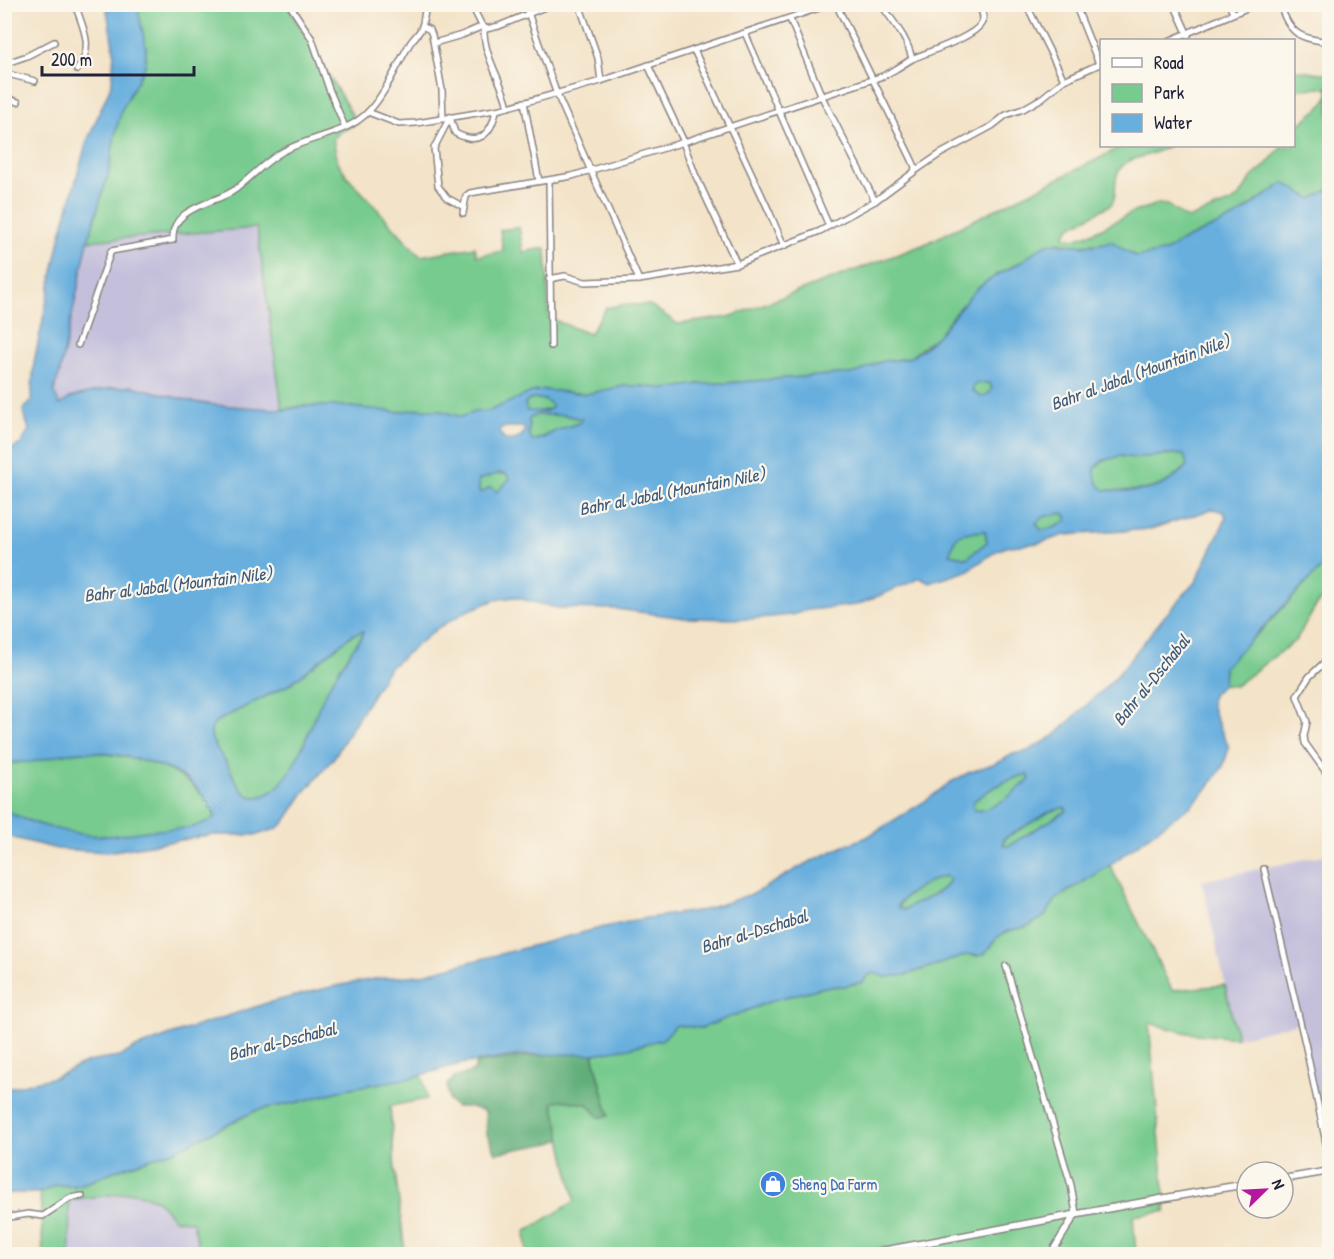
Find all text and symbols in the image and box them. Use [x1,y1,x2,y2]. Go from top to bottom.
scale bar [42,39,194,77]
legend [1100,39,1295,147]
text: 200 m [51,47,92,72]
text: Road [1154,50,1184,75]
text: Park [1154,80,1185,105]
text: Water [1154,110,1192,135]
water label: Bahr al Jabal (Mountain Nile) [1047,327,1234,416]
water label: Bahr al Jabal (Mountain Nile) [577,460,769,521]
water label: Bahr al Jabal (Mountain Nile) [83,560,275,608]
water label: Bahr al-Dschabal [1107,628,1196,731]
water label: Bahr al-Dschabal [698,903,812,959]
water label: Bahr al-Dschabal [225,1015,340,1066]
north arrow [1235,1160,1295,1220]
shop icon: Sheng Da Farm [758,1169,788,1199]
place label: Sheng Da Farm [792,1173,877,1195]
text: N [1267,1176,1291,1193]

